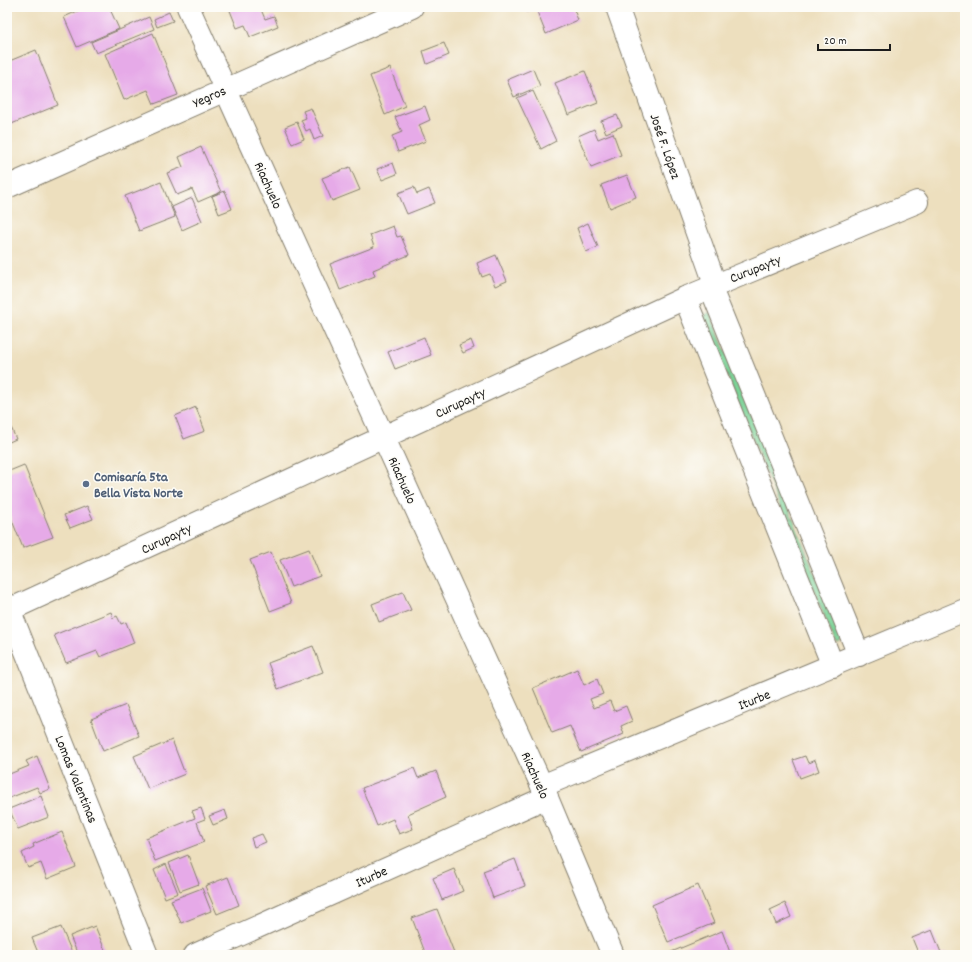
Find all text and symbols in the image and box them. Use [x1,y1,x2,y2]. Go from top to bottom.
scale bar [818,26,890,52]
text: 20 m [824,33,847,50]
street label: Yegros [190,82,230,114]
street label: José F. López [644,111,685,183]
street label: Riachuelo [248,159,286,213]
street label: Curupayty [727,250,785,289]
street label: Curupayty [432,383,490,424]
street label: Riachuelo [382,454,420,508]
place label: Comisaría 5ta Bella Vista Norte [94,468,183,504]
marker: Comisaría 5ta Bella Vista Norte [81,479,91,489]
street label: Curupayty [138,519,196,560]
street label: Iturbe [736,685,774,716]
street label: Lomas Valentinas [48,733,102,827]
street label: Riachuelo [515,749,553,803]
street label: Iturbe [353,862,391,894]

